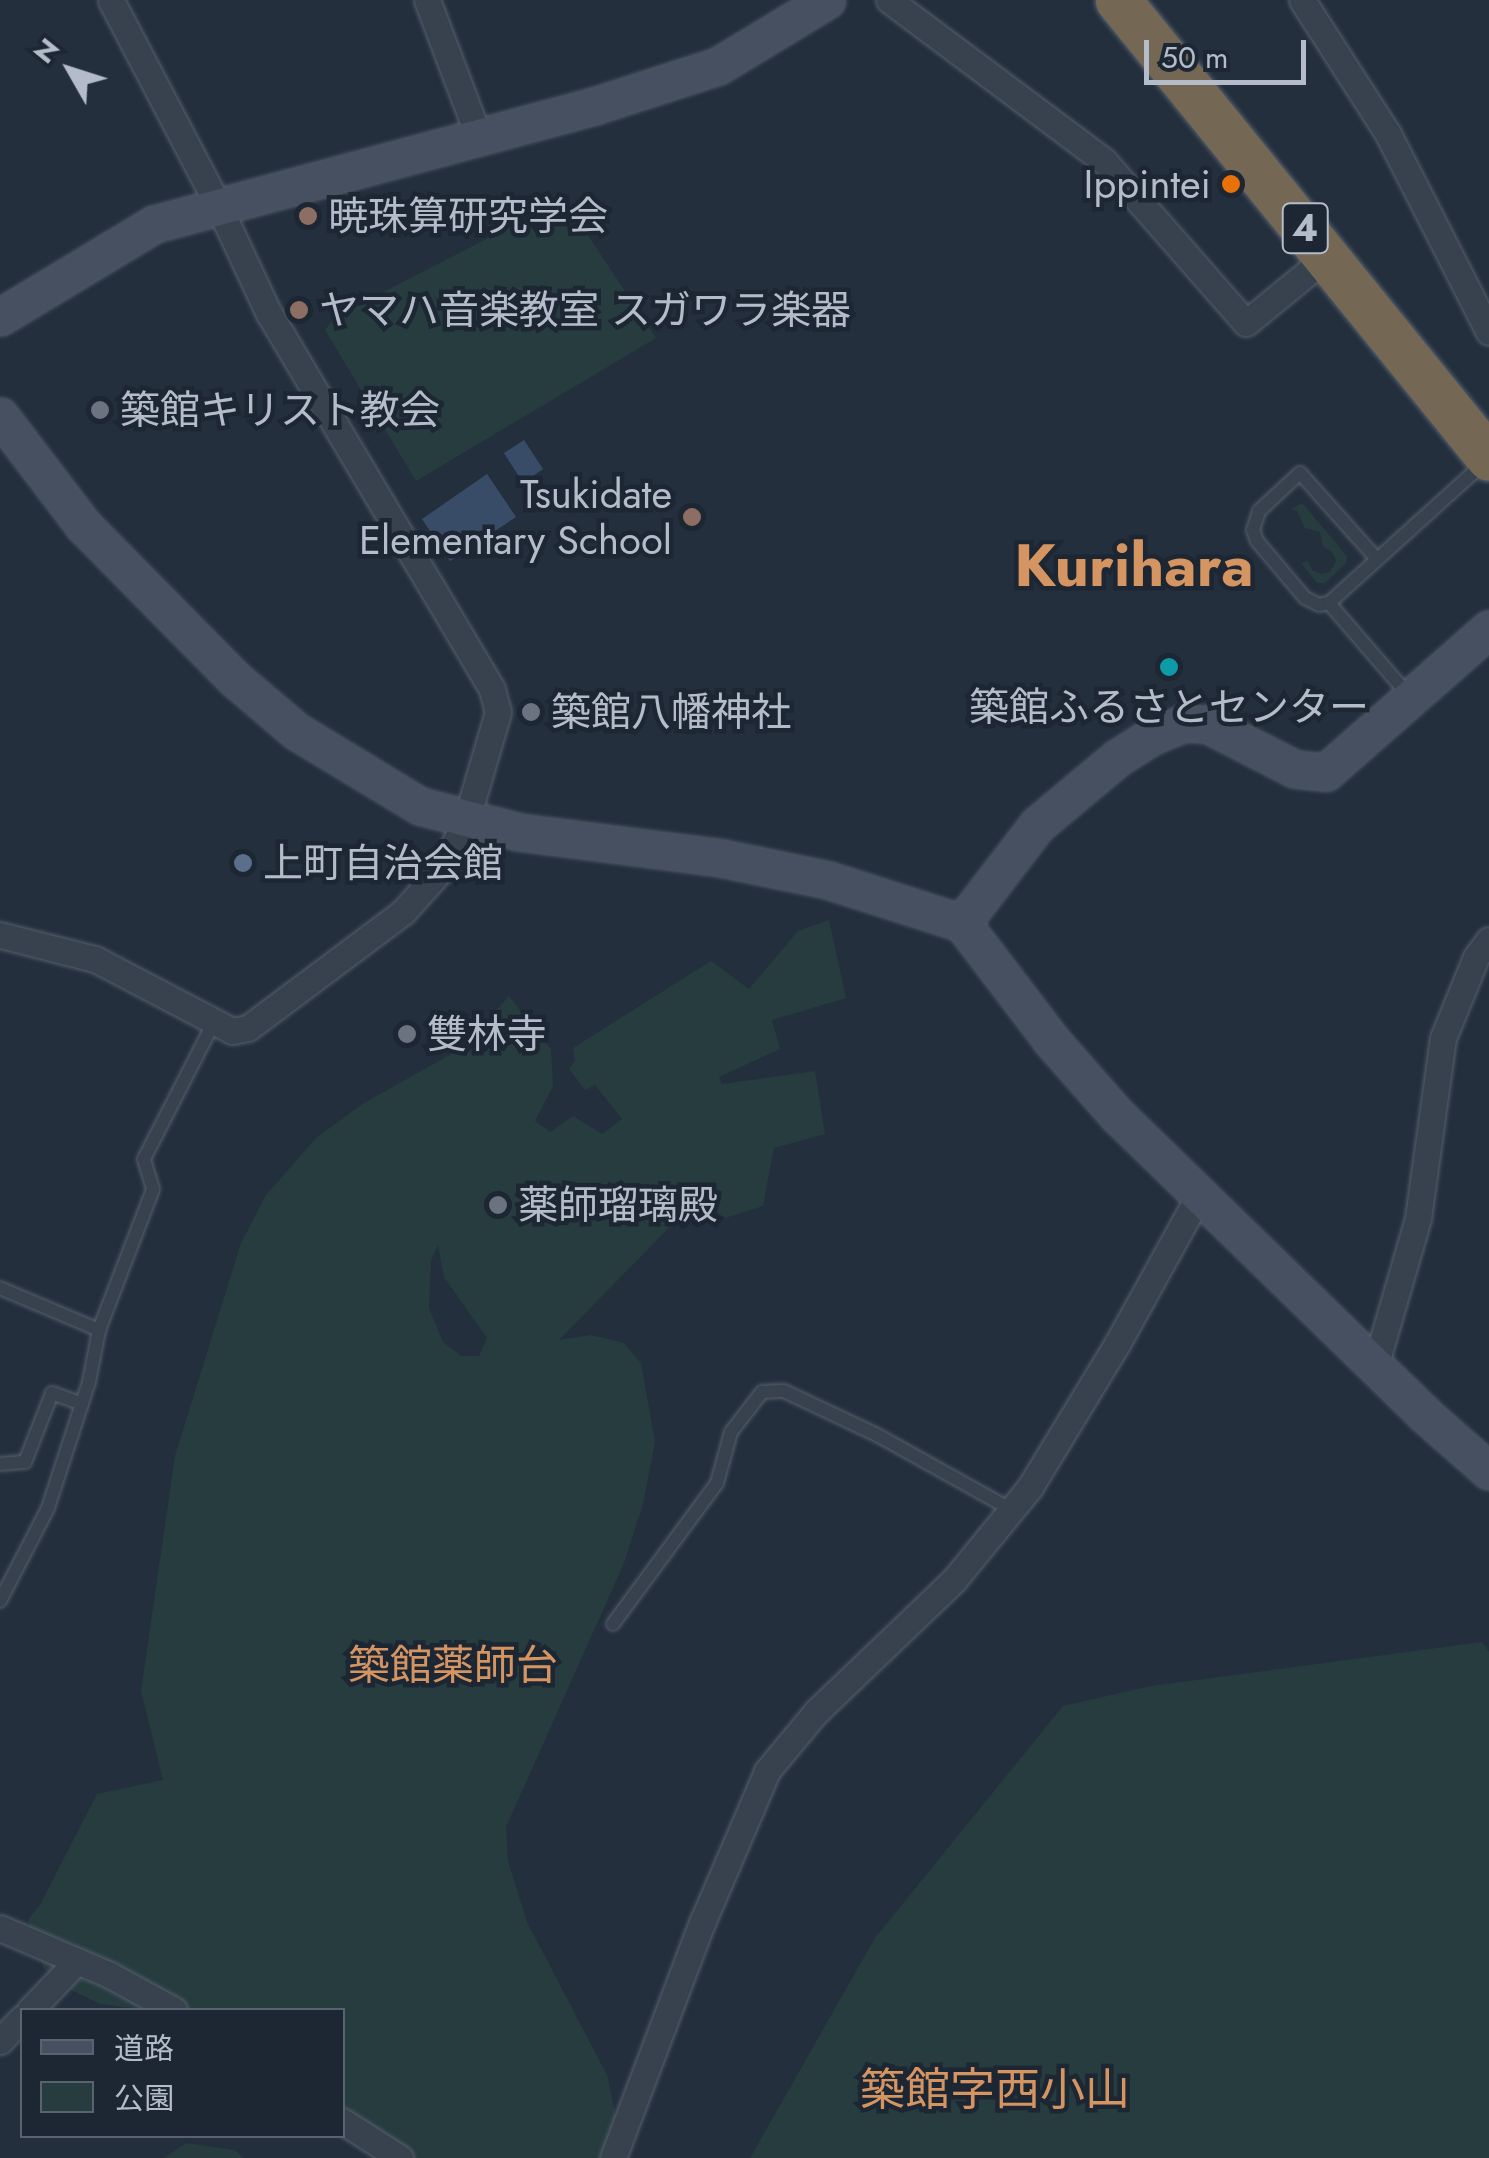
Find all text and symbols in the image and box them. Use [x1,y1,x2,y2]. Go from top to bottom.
north arrow [20,20,120,120]
scale bar [1149,20,1312,82]
text: N [23,29,69,72]
text: 50 m [1161,36,1228,79]
place label: Ippintei [1084,160,1211,208]
marker: Ippintei [1220,173,1242,195]
place label: 暁珠算研究学会 [328,192,608,240]
road number: 4 [1280,195,1330,261]
marker: 暁珠算研究学会 [297,205,319,227]
place label: ヤマハ音楽教室 スガワラ楽器 [319,286,851,334]
marker: ヤマハ音楽教室 スガワラ楽器 [288,299,310,321]
place label: 築館キリスト教会 [120,386,440,434]
marker: 築館キリスト教会 [89,399,111,421]
place label: Tsukidate Elementary School [359,470,672,564]
marker: Tsukidate Elementary School [681,506,703,528]
district label: Kurihara [1014,529,1254,601]
marker: 築館ふるさとセンター [1158,656,1180,678]
place label: 築館ふるさとセンター [969,683,1369,731]
place label: 築館八幡神社 [551,688,791,736]
marker: 築館八幡神社 [520,701,542,723]
place label: 上町自治会館 [263,839,503,887]
marker: 上町自治会館 [232,852,254,874]
place label: 雙林寺 [427,1010,547,1058]
marker: 雙林寺 [396,1023,418,1045]
place label: 薬師瑠璃殿 [518,1181,718,1229]
marker: 薬師瑠璃殿 [487,1194,509,1216]
district label: 築館薬師台 [348,1641,558,1691]
legend [20,2008,345,2138]
text: 道路 [114,2027,174,2070]
district label: 築館字西小山 [860,2063,1130,2117]
text: 公園 [114,2077,174,2120]

